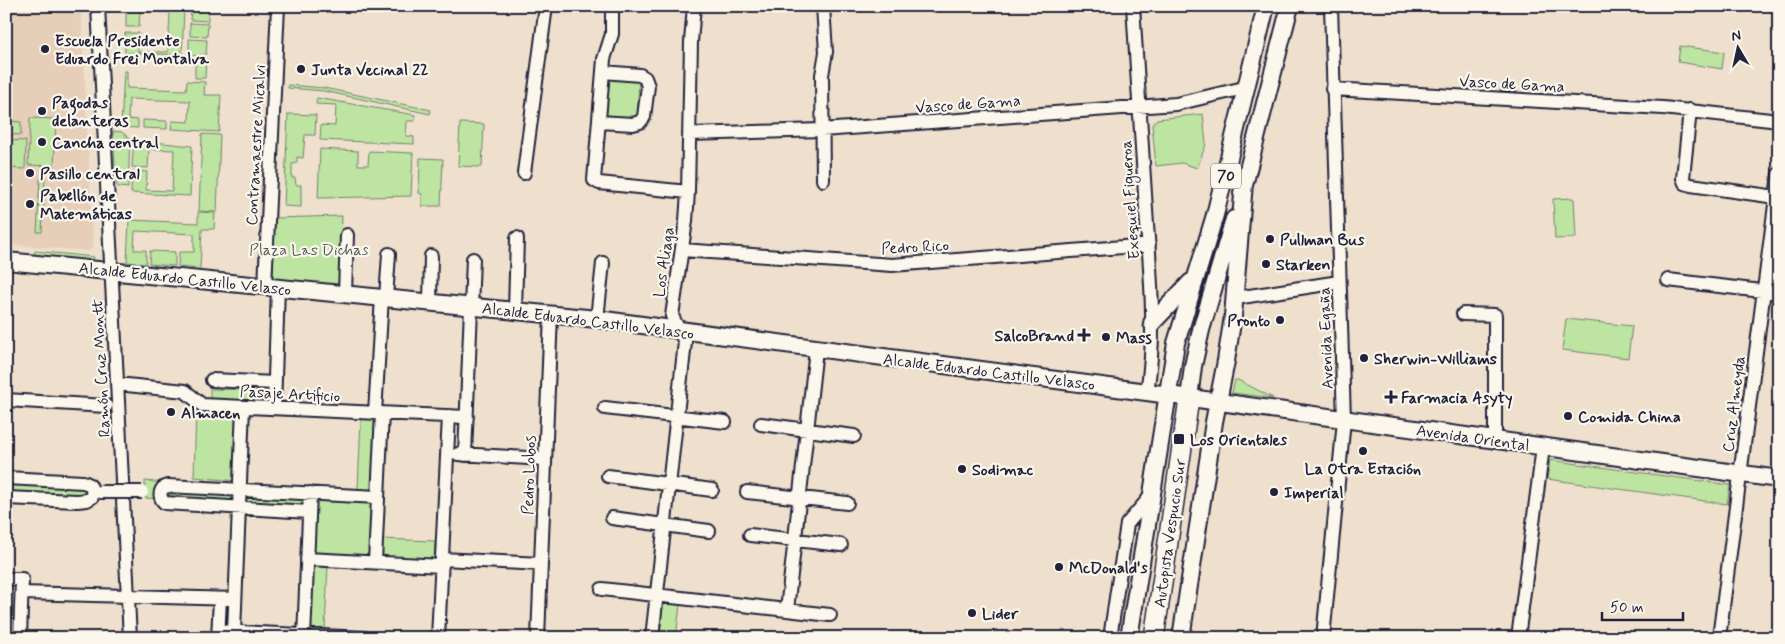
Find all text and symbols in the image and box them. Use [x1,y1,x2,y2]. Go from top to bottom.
north arrow [1712,22,1762,72]
text: N [1730,27,1742,46]
place label: Escuela Presidente Eduardo Frei Montalva [55,31,209,70]
marker: Escuela Presidente Eduardo Frei Montalva [39,43,51,55]
place label: Junta Vecinal 22 [311,60,428,81]
marker: Junta Vecinal 22 [295,63,307,75]
street label: Contramaestre Micalvi [242,64,271,226]
street label: Vasco de Gama [1459,71,1565,98]
street label: Vasco de Gama [915,90,1022,119]
place label: Pagodas delanteras [52,93,129,132]
marker: Pagodas delanteras [36,105,48,117]
place label: Cancha central [52,133,159,154]
marker: Cancha central [36,136,48,148]
street label: Exequiel Figueroa [1116,140,1146,260]
place label: Pasillo central [40,164,140,185]
road number: 70 [1211,164,1241,188]
marker: Pasillo central [24,167,36,179]
place label: Pabellón de Matemáticas [40,186,132,225]
marker: Pabellón de Matemáticas [24,198,36,210]
street label: Los Aliaga [649,226,680,299]
place label: Pullman Bus [1280,230,1365,251]
marker: Pullman Bus [1264,233,1276,245]
street label: Pedro Rico [881,235,950,260]
park label: Plaza Las Dichas [249,240,369,261]
place label: Starken [1276,255,1331,276]
street label: Alcalde Eduardo Castillo Velasco [78,258,292,301]
marker: Starken [1260,258,1272,270]
street label: Avenida Egaña [1314,286,1339,390]
street label: Ramón Cruz Montt [87,297,116,438]
street label: Alcalde Eduardo Castillo Velasco [481,298,695,345]
place label: Pronto [1227,311,1270,332]
marker: Pronto [1274,314,1286,326]
place label: SalcoBrand [995,326,1074,347]
place label: Mass [1116,328,1152,349]
marker: SalcoBrand [1078,329,1090,341]
marker: Mass [1100,331,1112,343]
street label: Alcalde Eduardo Castillo Velasco [882,349,1096,396]
place label: Sherwin-Williams [1374,349,1497,370]
marker: Sherwin-Williams [1358,352,1370,364]
street label: Cruz Almeyda [1718,355,1751,454]
street label: Pasaje Artificio [239,381,341,408]
place label: Farmacia Asyty [1401,388,1513,409]
marker: Farmacia Asyty [1385,391,1397,403]
place label: Almacen [181,403,240,424]
marker: Almacen [165,406,177,418]
place label: Comida China [1578,407,1681,428]
marker: Comida China [1562,410,1574,422]
street label: Avenida Oriental [1415,420,1531,457]
place label: Los Orientales [1190,430,1288,451]
marker: Los Orientales [1172,432,1186,446]
street label: Pedro Lobos [518,435,541,515]
marker: La Otra Estación [1357,445,1369,457]
street label: Autopista Vespucio Sur [1150,457,1191,609]
place label: La Otra Estación [1305,459,1421,480]
place label: Sodimac [972,460,1033,481]
marker: Sodimac [956,463,968,475]
place label: Imperial [1284,483,1343,504]
marker: Imperial [1268,486,1280,498]
place label: McDonald's [1069,558,1148,579]
marker: McDonald's [1053,561,1065,573]
scale bar [1602,589,1684,621]
text: 50 m [1610,598,1644,618]
place label: Lider [982,604,1019,625]
marker: Lider [966,607,978,619]

